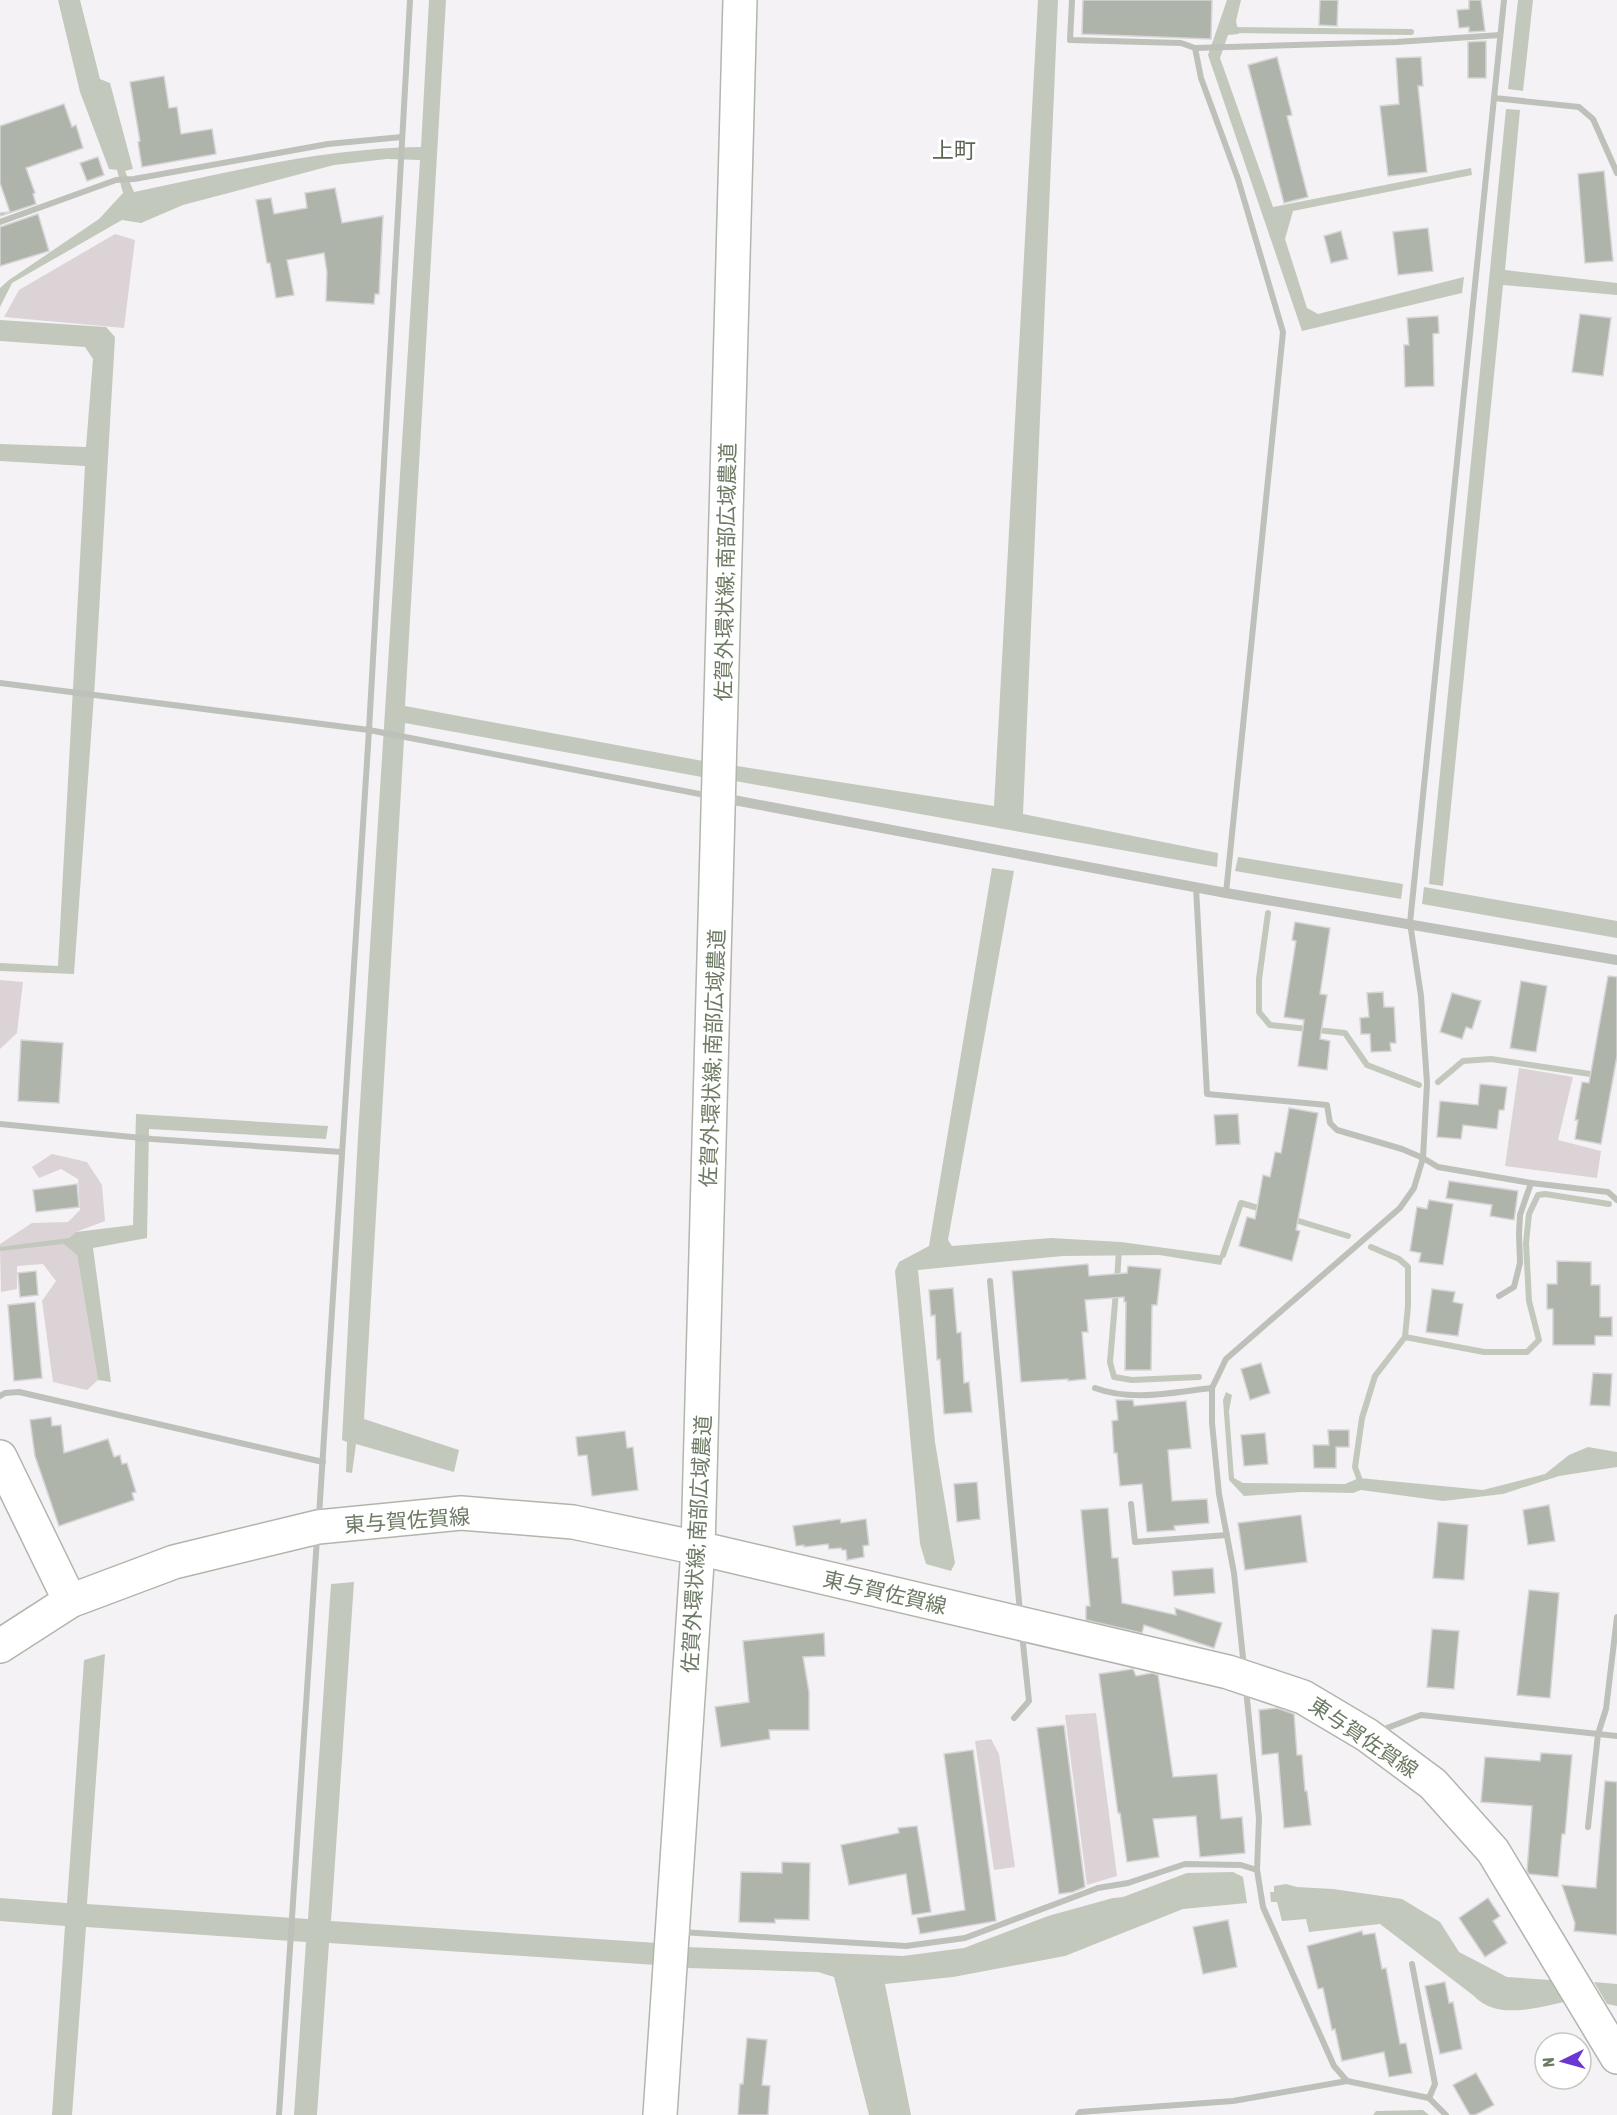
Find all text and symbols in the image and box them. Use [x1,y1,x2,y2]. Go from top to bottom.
district label: 上町 [932,137,976,163]
street label: 佐賀外環状線; 南部広域農道 [711,442,739,702]
street label: 佐賀外環状線; 南部広域農道 [695,928,729,1188]
street label: 佐賀外環状線; 南部広域農道 [677,1414,715,1674]
street label: 東与賀佐賀線 [343,1504,471,1536]
street label: 東与賀佐賀線 [821,1566,949,1618]
street label: 東与賀佐賀線 [1305,1692,1423,1782]
north arrow [1533,2031,1593,2091]
text: N [1539,2057,1557,2068]

